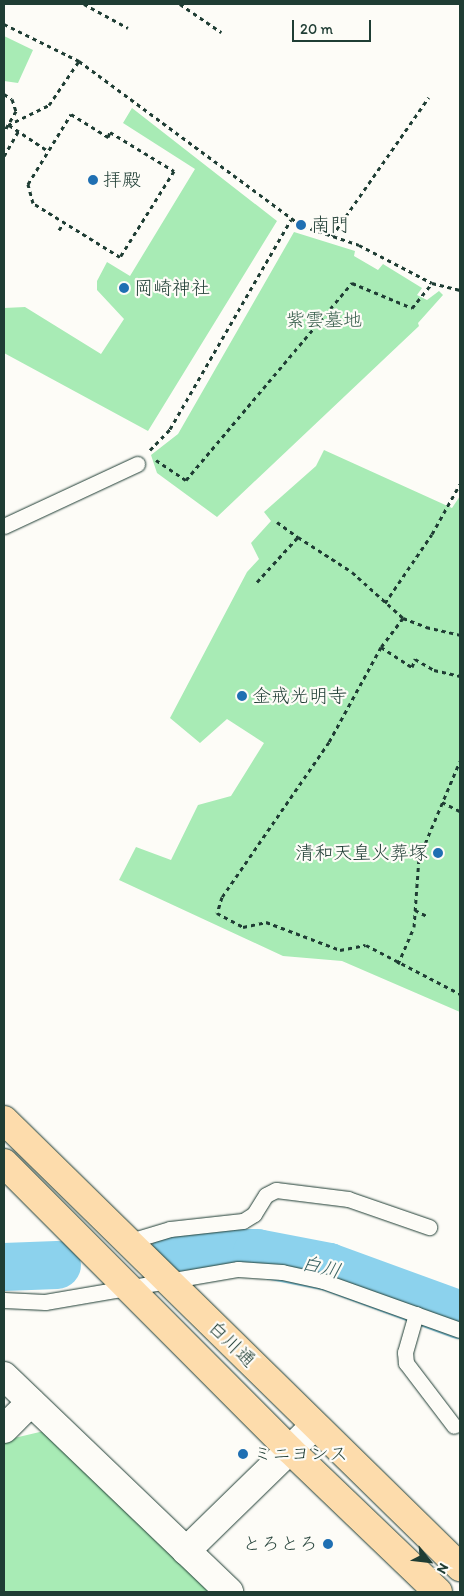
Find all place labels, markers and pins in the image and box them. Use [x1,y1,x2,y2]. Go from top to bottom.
place label: 拝殿 [103,169,141,191]
marker: 拝殿 [87,174,99,186]
place label: 南門 [311,214,349,236]
marker: 南門 [295,219,307,231]
place label: 岡崎神社 [134,277,210,299]
marker: 岡崎神社 [118,282,130,294]
place label: 金戒光明寺 [252,685,347,707]
marker: 金戒光明寺 [236,690,248,702]
place label: 清和天皇火葬塚 [295,842,428,864]
marker: 清和天皇火葬塚 [432,847,444,859]
place label: ミニヨンス [253,1443,348,1465]
marker: ミニヨンス [237,1448,249,1460]
place label: とろとろ [242,1533,318,1555]
marker: とろとろ [322,1538,334,1550]

